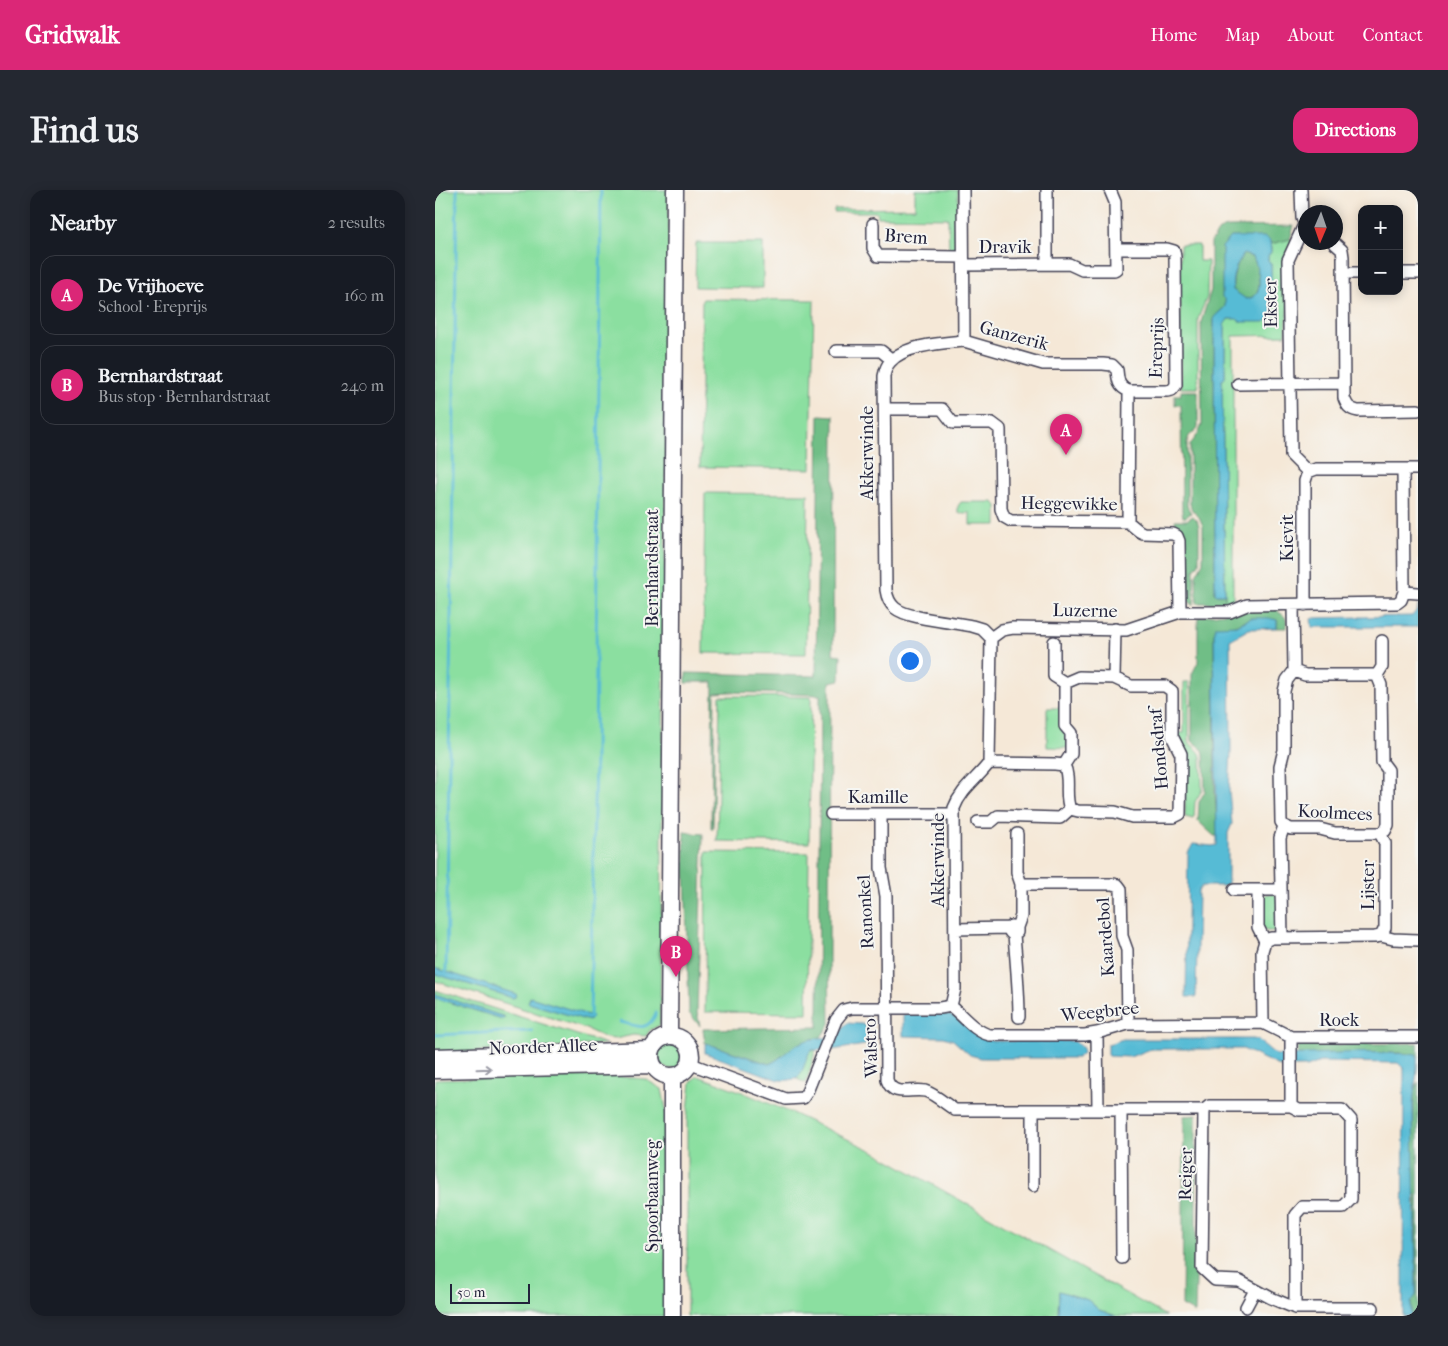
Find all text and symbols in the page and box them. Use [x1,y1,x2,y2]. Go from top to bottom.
text: Gridwalk [25,21,120,49]
text: Home [1150,25,1197,46]
text: Map [1225,25,1260,46]
text: About [1288,25,1334,46]
text: Contact [1362,25,1423,46]
button: Directions [1293,108,1418,153]
text: Find us [30,110,139,151]
north arrow [1298,205,1343,250]
map controls [1358,205,1403,295]
button: + [1358,205,1403,250]
text: Nearby [50,211,116,235]
text: 2 results [328,213,385,232]
street label: Brem [884,225,928,249]
street label: Dravik [978,237,1032,258]
button: − [1358,250,1403,295]
text: De Vrijhoeve [98,275,204,297]
street label: Ekster [1260,278,1282,328]
text: A [62,286,72,305]
text: 160 m [344,286,384,305]
text: School · Ereprijs [98,297,207,316]
street label: Ganzerik [977,317,1052,355]
street label: Ereprijs [1145,317,1169,379]
text: Bernhardstraat [98,365,223,387]
text: B [62,376,72,395]
text: 240 m [341,376,384,395]
text: Bus stop · Bernhardstraat [98,387,270,406]
street label: Akkerwinde [857,406,878,501]
pin: A [1050,414,1082,455]
street label: Heggewikke [1020,493,1118,515]
street label: Bernhardstraat [642,508,663,627]
street label: Kievit [1277,514,1298,562]
street label: Luzerne [1052,600,1118,622]
your location [897,648,923,674]
street label: Hondsdraf [1145,703,1173,791]
street label: Kamille [848,787,908,808]
street label: Koolmees [1297,801,1373,825]
street label: Akkerwinde [928,813,949,908]
street label: Lijster [1358,859,1379,910]
street label: Ranonkel [854,874,878,950]
street label: Kaardebol [1093,897,1119,977]
pin: B [660,936,692,977]
street label: Weegbree [1059,997,1140,1027]
street label: Roek [1319,1010,1360,1031]
street label: Walstro [859,1018,883,1079]
street label: Noorder Allee [488,1035,598,1059]
one-way arrow [475,1064,491,1074]
street label: Spoorbaanweg [642,1139,663,1252]
street label: Reiger [1175,1147,1197,1201]
scale bar [450,1281,530,1304]
text: 50 m [457,1284,485,1301]

